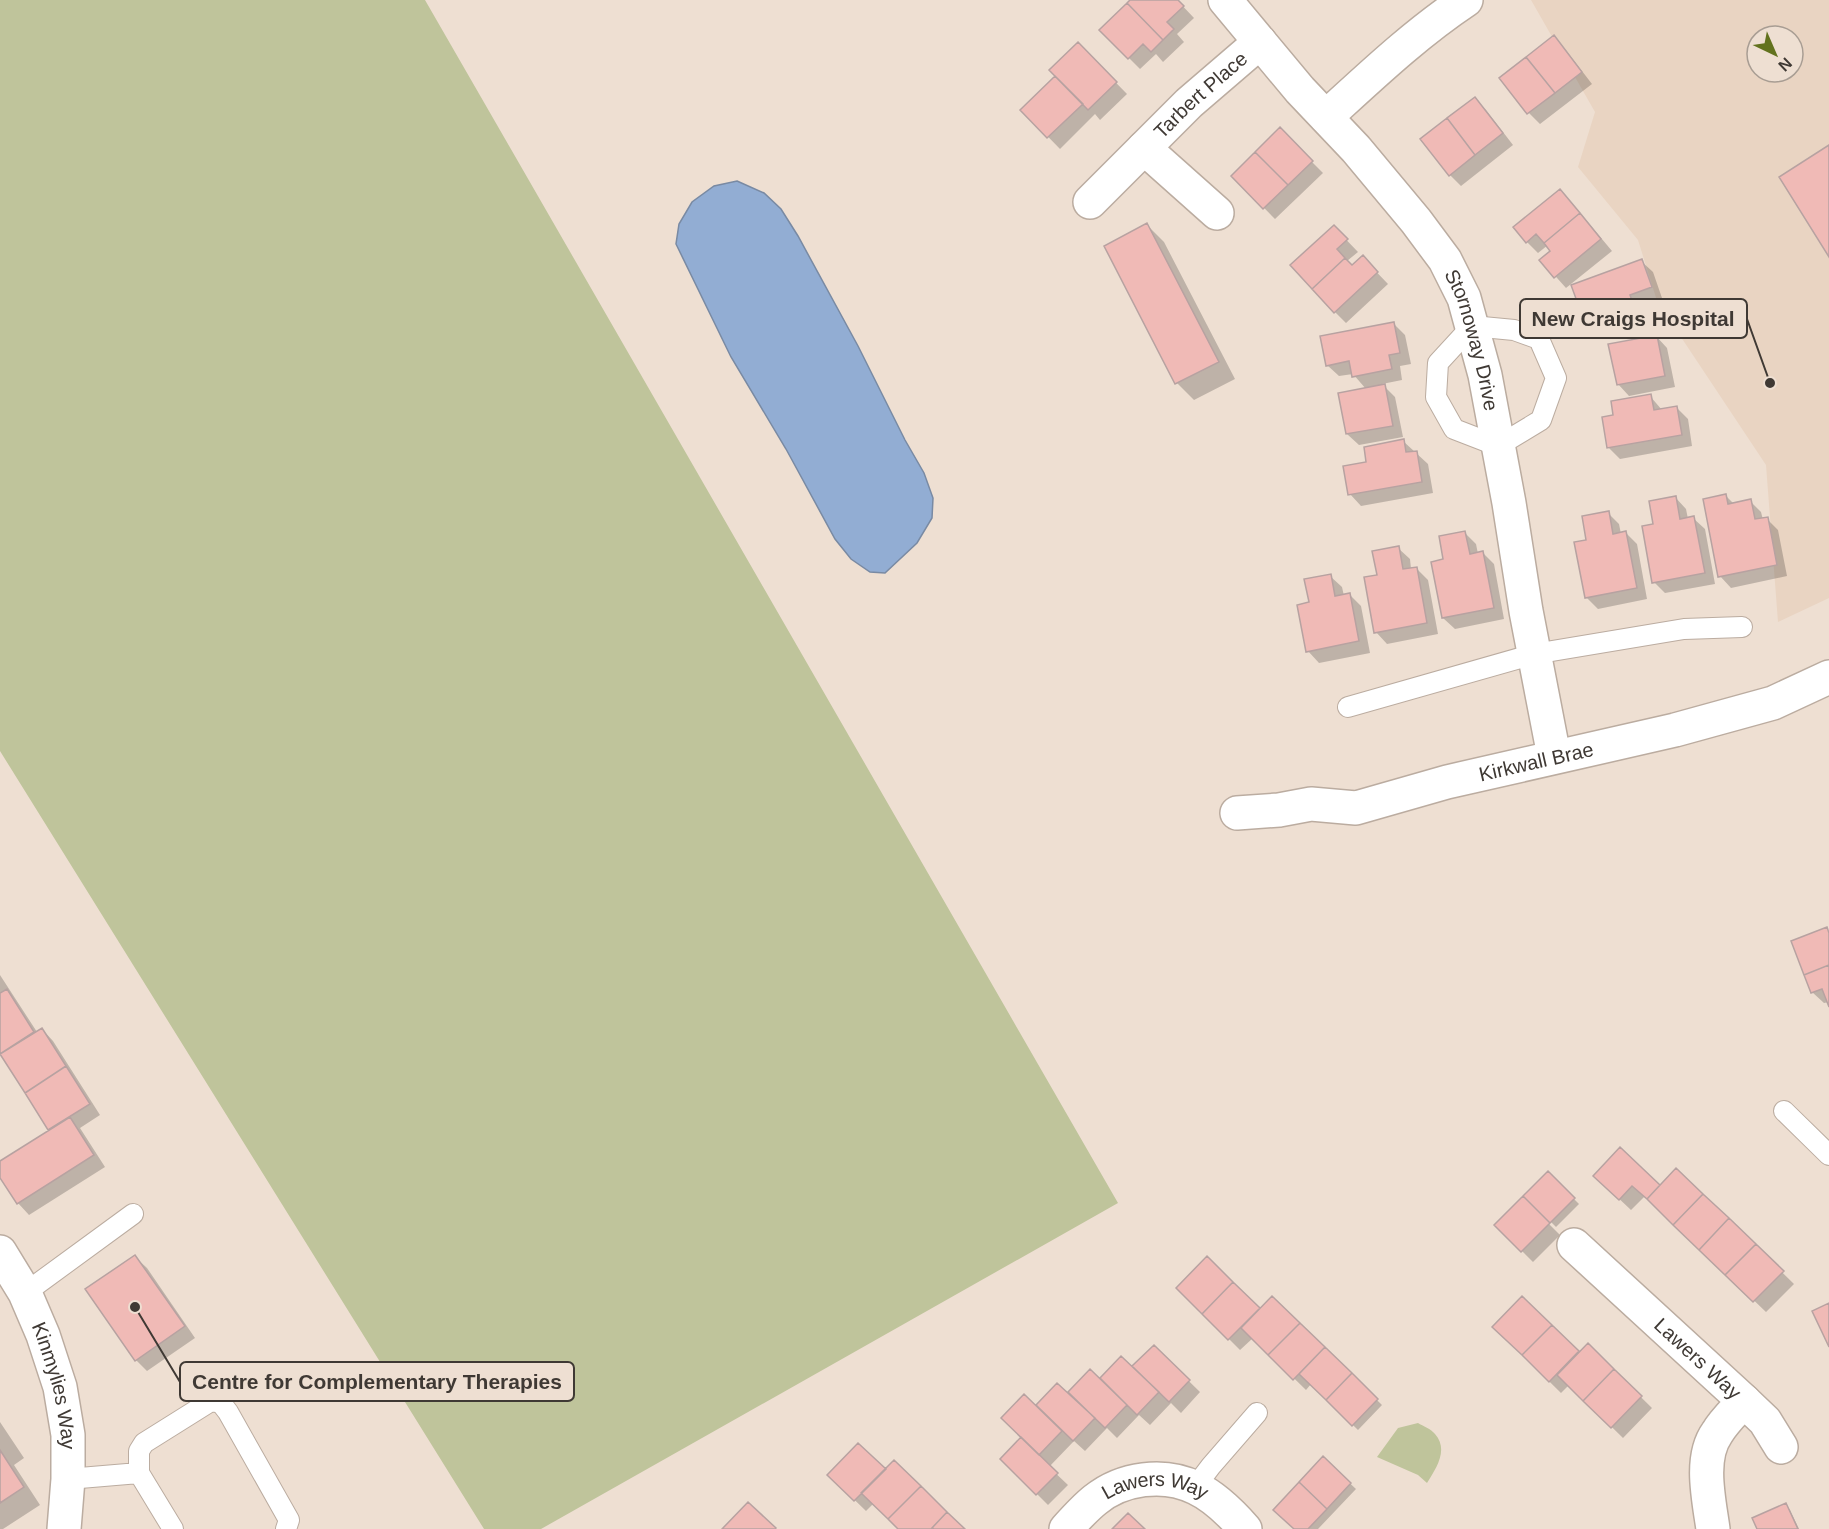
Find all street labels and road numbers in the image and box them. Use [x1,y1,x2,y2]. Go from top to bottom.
street label: Tarbert Place [1149,47,1251,143]
street label: Stornoway Drive [1440,266,1502,413]
street label: Kirkwall Brae [1477,738,1596,785]
street label: Lawers Way [1650,1314,1745,1404]
street label: Kinmylies Way [28,1319,80,1449]
street label: Lawers Way [1100,1488,1210,1512]

